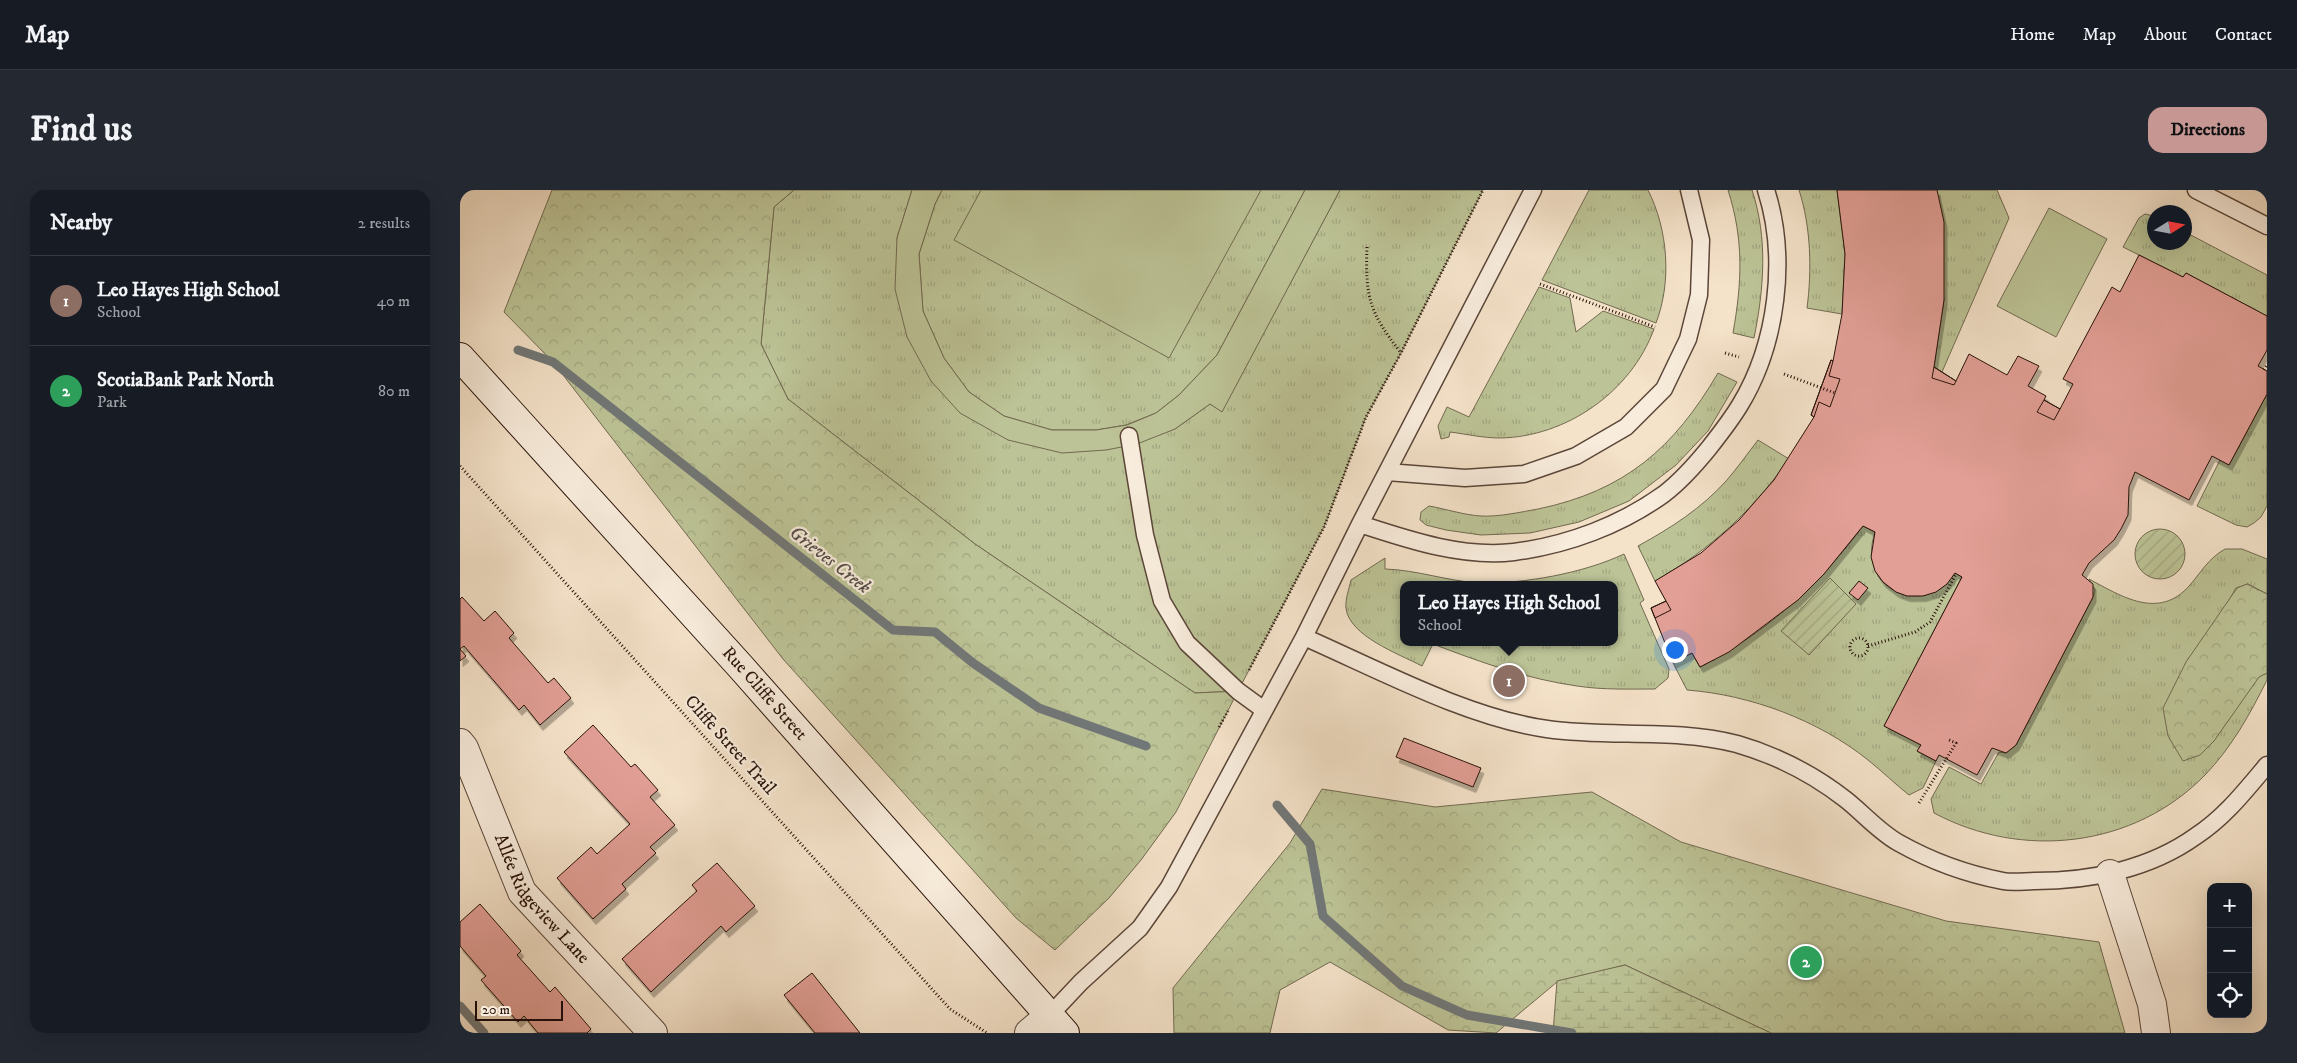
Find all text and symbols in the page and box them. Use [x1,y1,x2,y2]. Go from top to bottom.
text: Map [25,20,69,50]
text: Home [2010,24,2055,46]
text: Map [2083,24,2116,46]
text: About [2144,24,2187,46]
text: Contact [2215,24,2272,46]
button: Directions [2148,107,2267,153]
text: Find us [30,108,132,152]
north arrow [2147,205,2192,250]
text: Nearby [50,210,112,236]
text: 2 results [358,213,410,233]
text: Leo Hayes High School [97,279,279,302]
text: 1 [63,291,69,311]
text: 40 m [377,291,410,311]
text: School [97,302,141,322]
text: ScotiaBank Park North [97,369,274,392]
text: 2 [62,381,70,401]
text: 80 m [378,381,410,401]
text: Park [97,392,127,412]
water label: Grieves Creek [785,521,875,599]
popup [1400,581,1618,646]
text: Leo Hayes High School [1418,592,1600,615]
text: School [1418,615,1462,635]
your location [1662,637,1688,663]
street label: Rue Cliffe Street [717,642,812,745]
pin: 1 [1493,662,1525,700]
street label: Cliffe Street Trail [680,691,781,800]
street label: Allée Ridgeview Lane [489,831,594,968]
map controls [2207,883,2252,1018]
button: + [2207,883,2252,928]
button: − [2207,928,2252,973]
pin: 2 [1790,943,1822,981]
button: locate [2207,973,2252,1018]
scale bar [475,998,562,1021]
text: 20 m [482,1001,510,1019]

